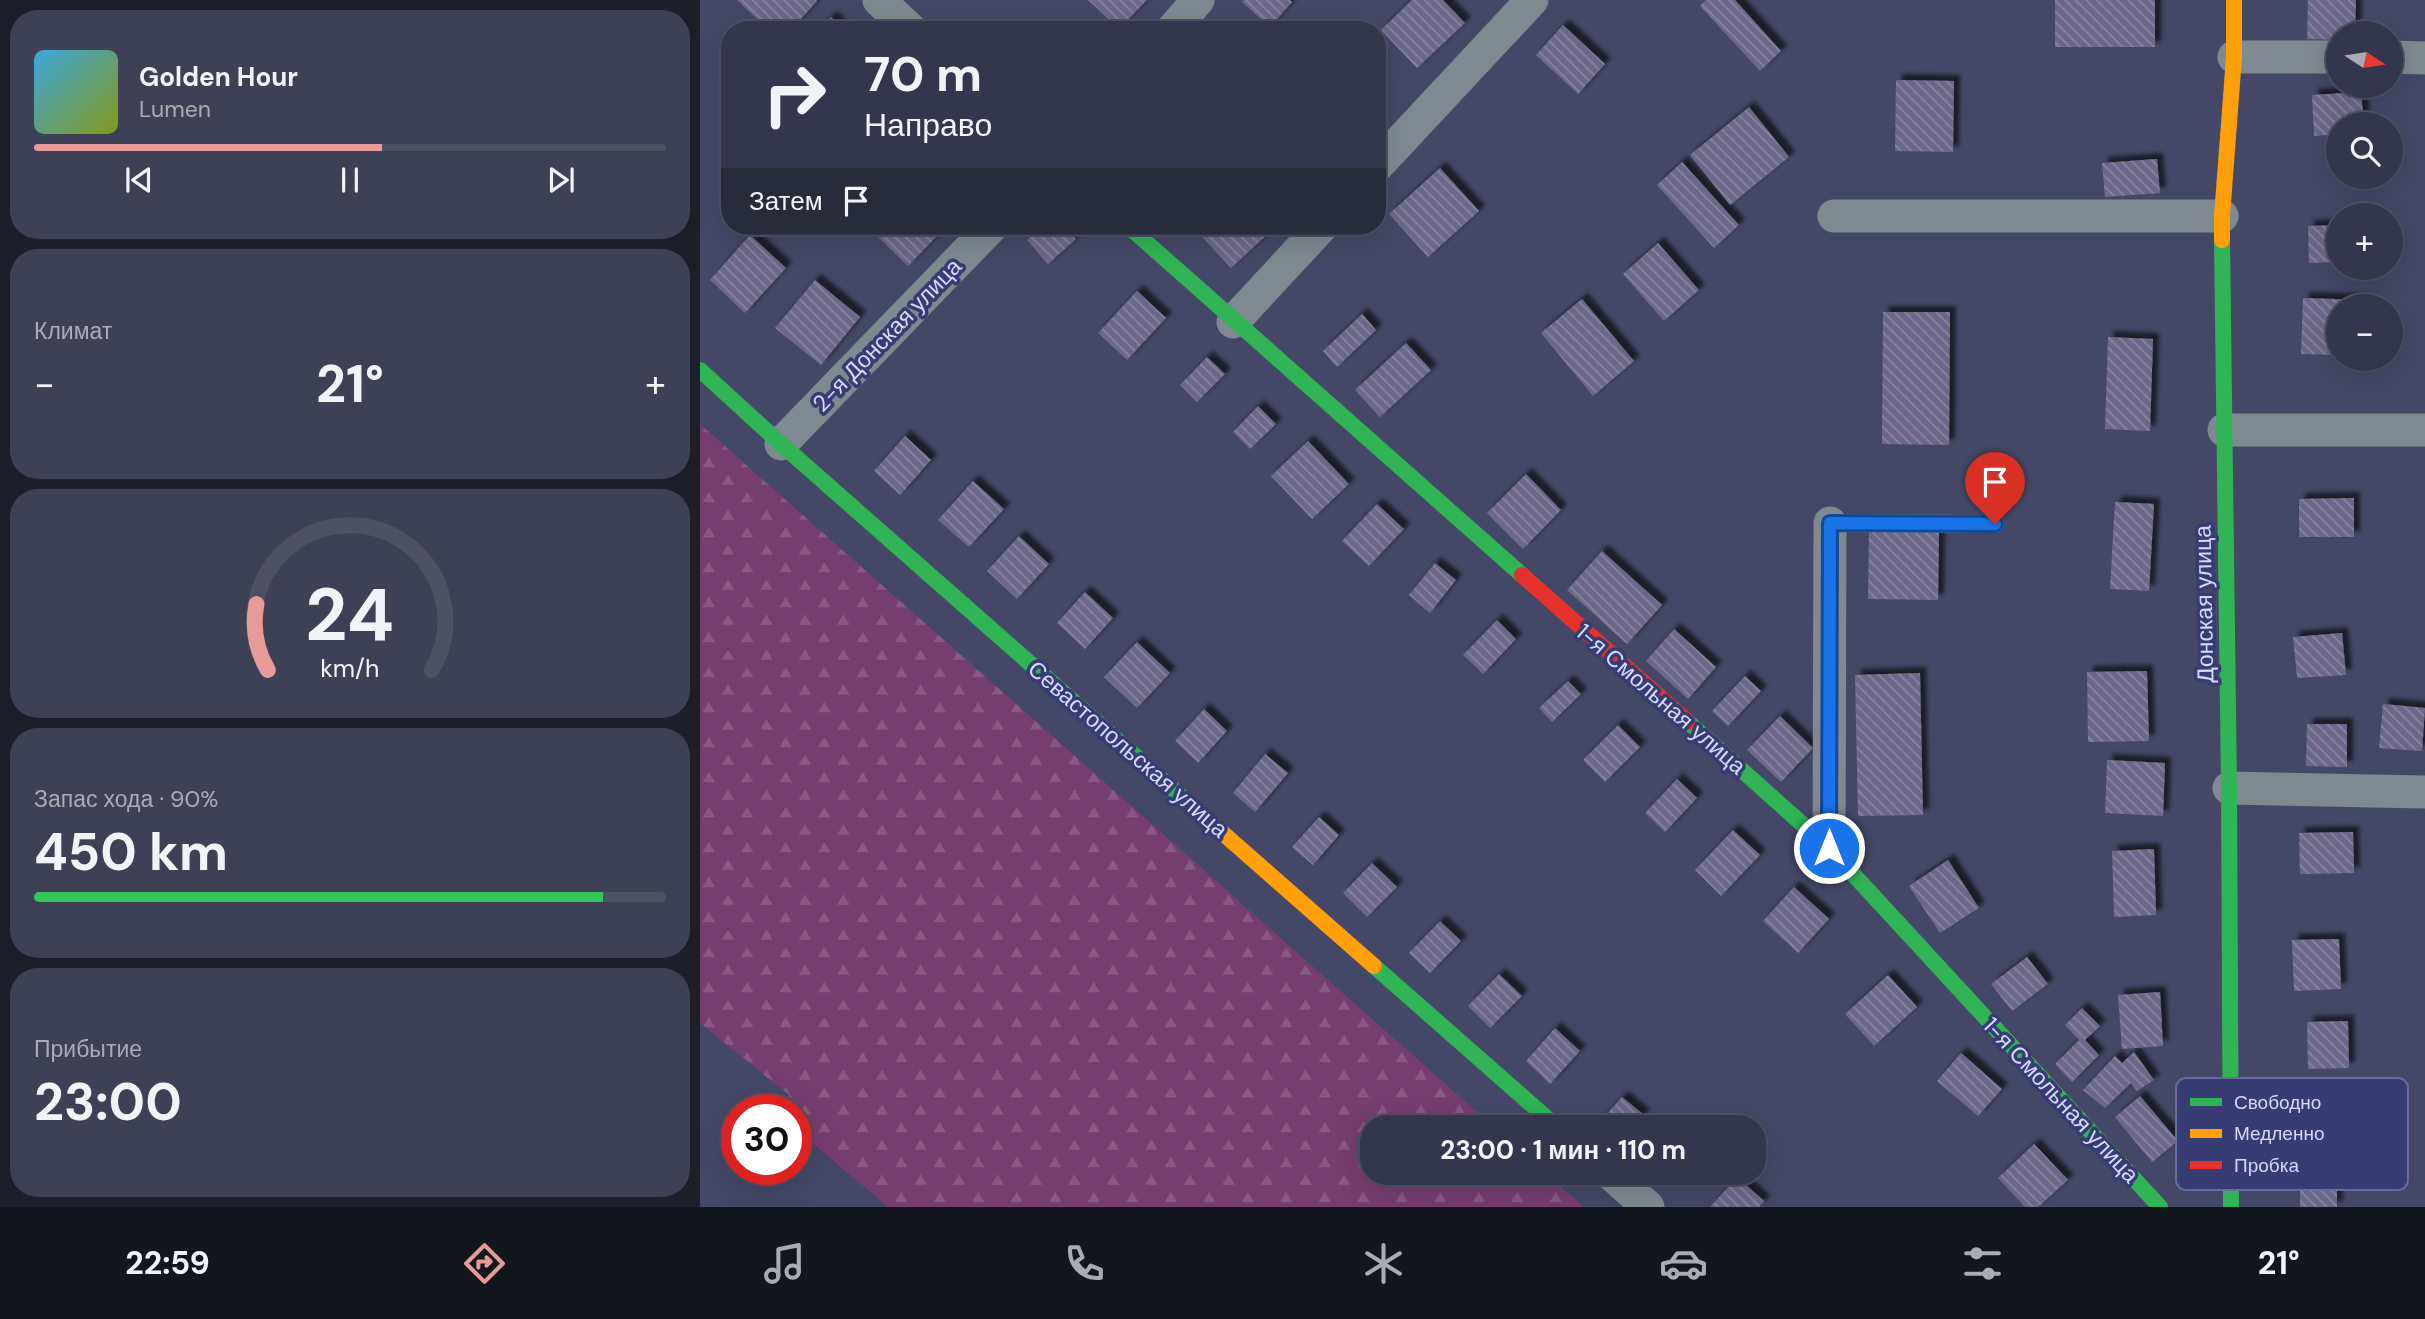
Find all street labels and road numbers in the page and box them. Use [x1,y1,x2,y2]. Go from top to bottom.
street label: 2-я Донская улица [806,252,968,418]
street label: Донская улица [2188,525,2220,683]
street label: 1-я Смольная улица [1570,617,1752,781]
street label: Севастопольская улица [1022,654,1234,844]
street label: 1-я Смольная улица [1977,1011,2146,1189]

